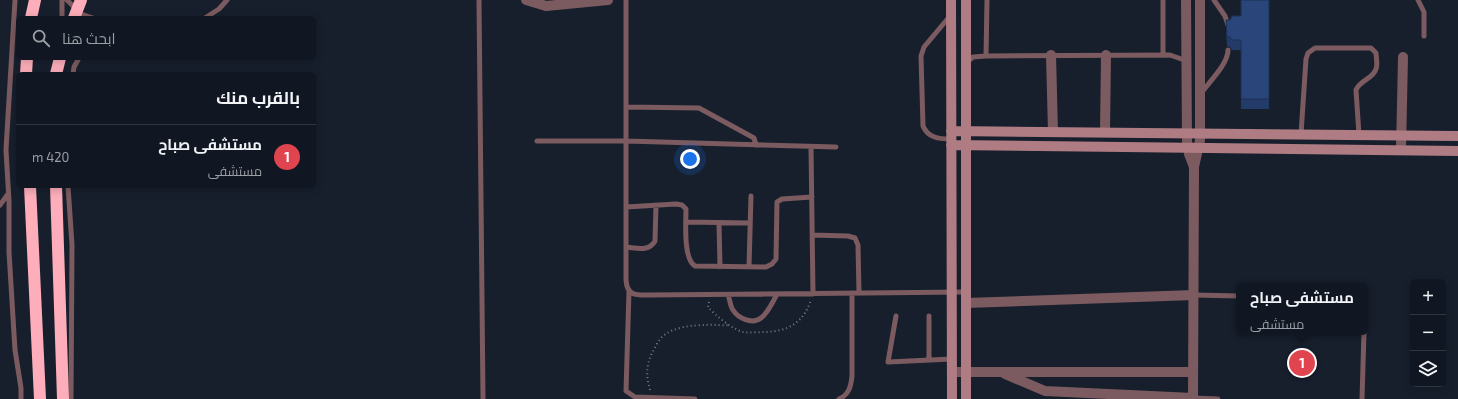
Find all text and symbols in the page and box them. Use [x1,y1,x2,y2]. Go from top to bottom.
search box [16,16,316,60]
icon: search [30,27,52,49]
text: ابحث هنا [62,29,115,47]
text: بالقرب منك [216,87,300,107]
text: مستشفى صباح [158,135,262,153]
text: 420 m [32,149,69,165]
text: 1 [284,149,290,165]
your location [680,149,700,169]
text: مستشفى [208,163,262,179]
map controls [1410,279,1446,387]
button: + [1410,279,1446,315]
popup [1236,283,1368,335]
text: مستشفى صباح [1250,288,1354,306]
button: − [1410,315,1446,351]
text: مستشفى [1250,316,1304,332]
pin: 1 [1289,348,1315,378]
button: layers [1410,351,1446,387]

